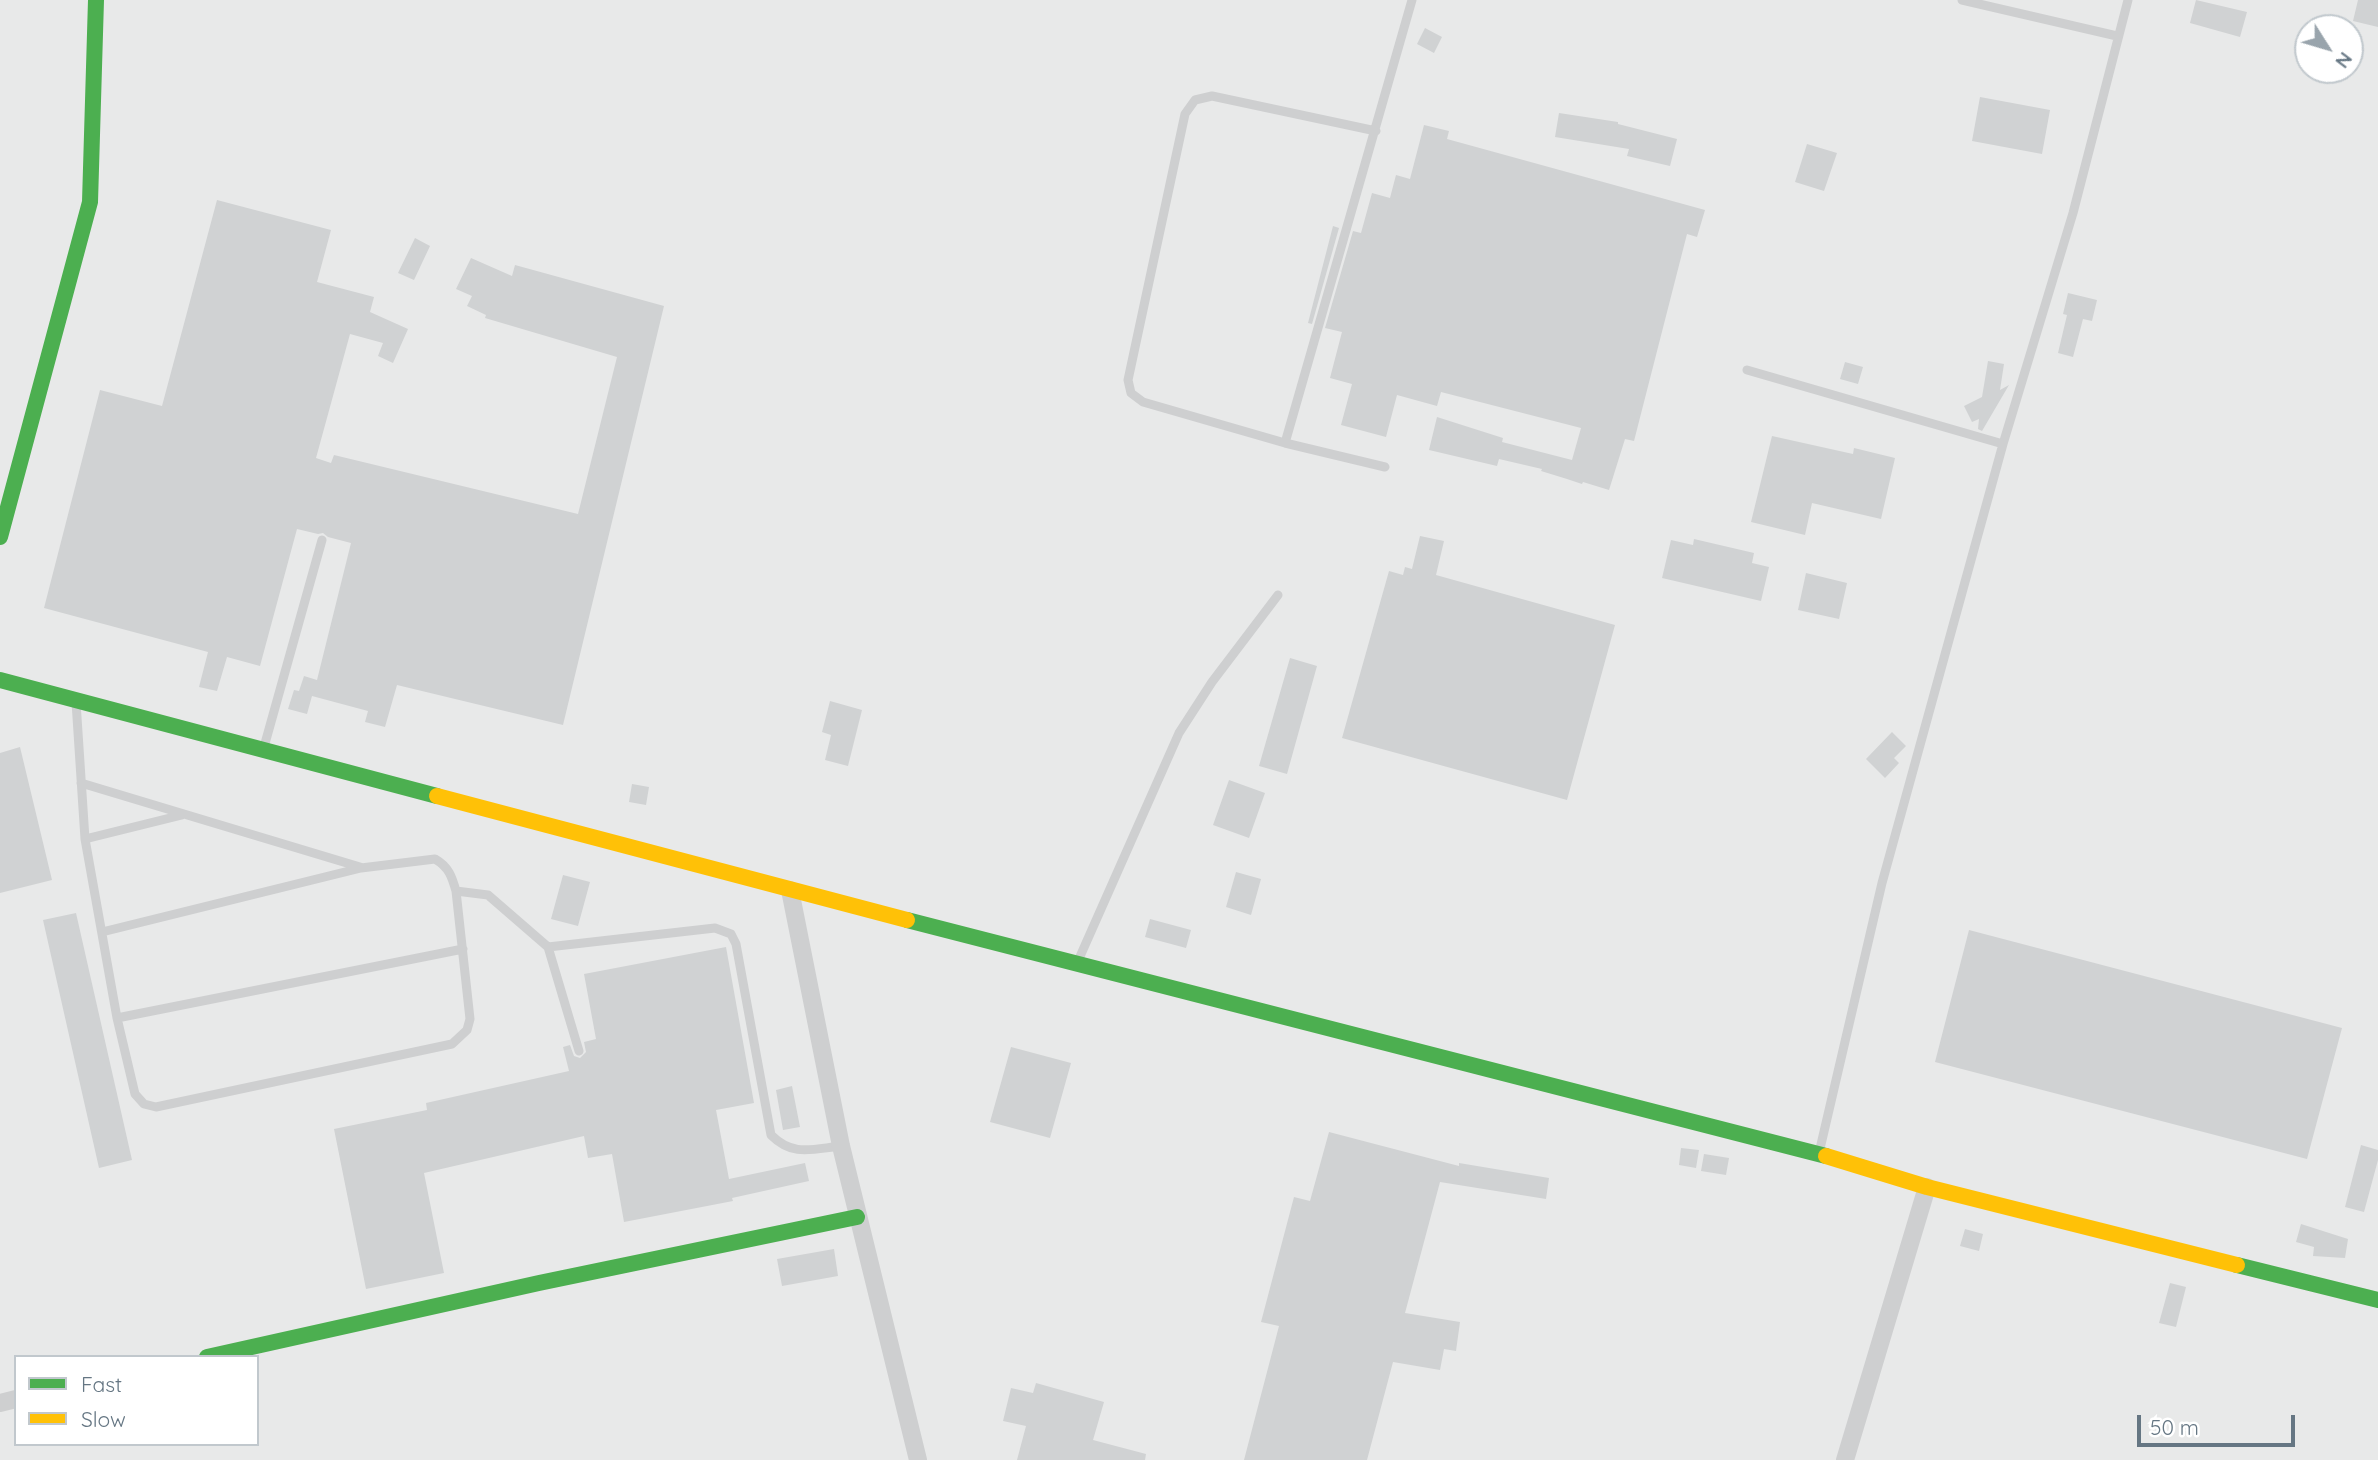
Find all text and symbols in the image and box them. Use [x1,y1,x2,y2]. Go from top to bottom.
north arrow [2294,14,2364,84]
text: N [2330,48,2358,73]
legend [14,1355,259,1446]
text: Fast [81,1371,122,1397]
scale bar [2140,1400,2298,1444]
text: Slow [81,1406,126,1432]
text: 50 m [2150,1414,2199,1440]

